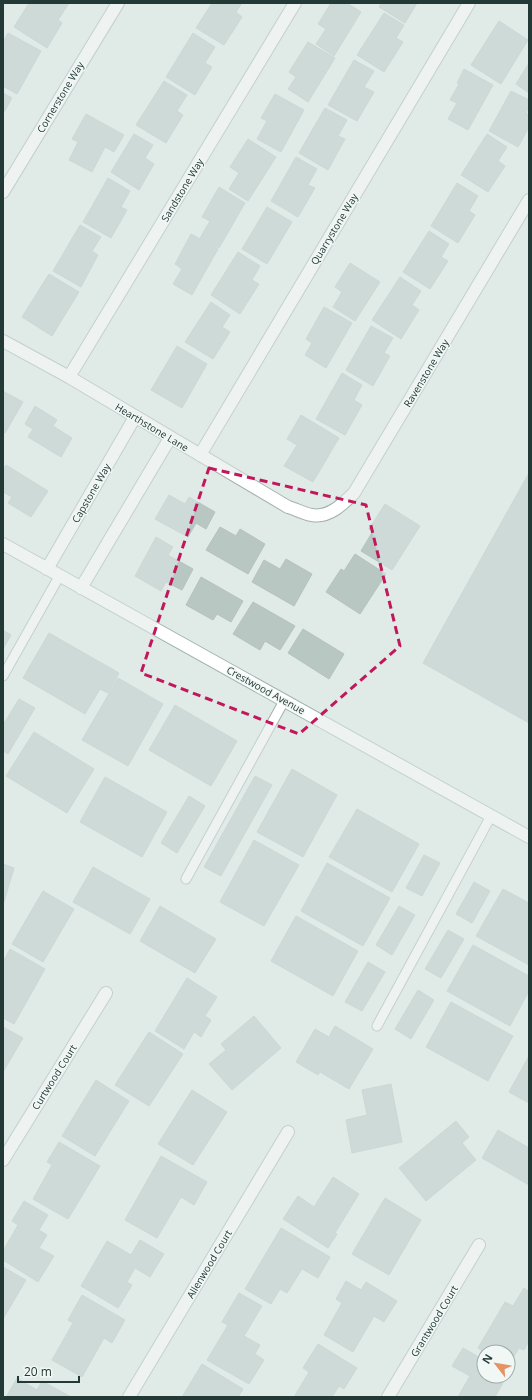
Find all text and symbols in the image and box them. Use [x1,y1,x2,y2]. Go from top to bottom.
street label: Cornerstone Way [33,58,87,135]
street label: Sandstone Way [158,155,207,224]
street label: Quarrystone Way [307,190,361,267]
street label: Ravenstone Way [400,336,452,410]
street label: Hearthstone Lane [113,399,192,455]
street label: Capstone Way [68,460,114,525]
street label: Crestwood Avenue [224,663,308,718]
street label: Curtwood Court [28,1041,80,1112]
street label: Allenwood Court [183,1227,235,1301]
street label: Grantwood Court [407,1282,461,1359]
north arrow [476,1344,516,1384]
text: N [478,1351,496,1366]
scale bar [18,1358,79,1384]
text: 20 m [24,1363,52,1380]

